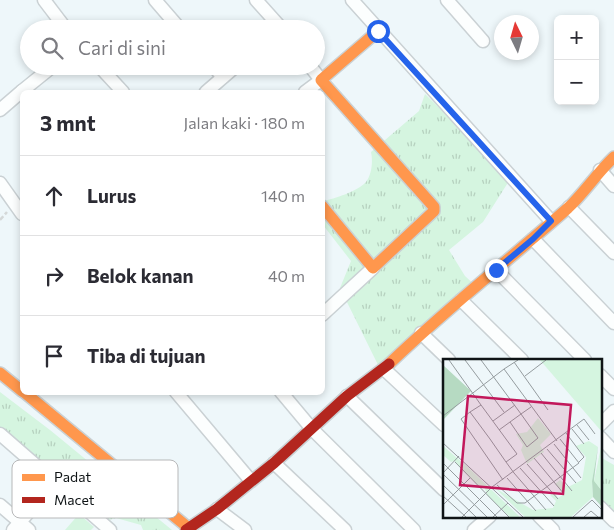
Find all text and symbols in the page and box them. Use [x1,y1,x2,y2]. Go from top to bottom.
north arrow [494,15,539,60]
map controls [554,15,599,105]
button: + [554,15,599,60]
search box [20,20,325,75]
route start [367,20,390,43]
icon: search [38,34,66,62]
text: Cari di sini [78,36,166,59]
button: − [554,60,599,105]
text: 3 mnt [40,110,96,135]
text: Jalan kaki · 180 m [184,113,305,132]
icon: ahead [40,182,68,210]
text: Lurus [87,184,136,207]
text: 140 m [261,186,305,205]
route end [485,259,508,282]
icon: right [40,262,68,290]
text: Belok kanan [87,264,194,287]
text: 40 m [268,266,305,285]
icon: arrive [40,342,68,370]
text: Tiba di tujuan [87,344,205,367]
inset map [443,359,602,518]
legend [12,460,178,518]
text: Padat [54,468,92,485]
text: Macet [54,491,95,508]

